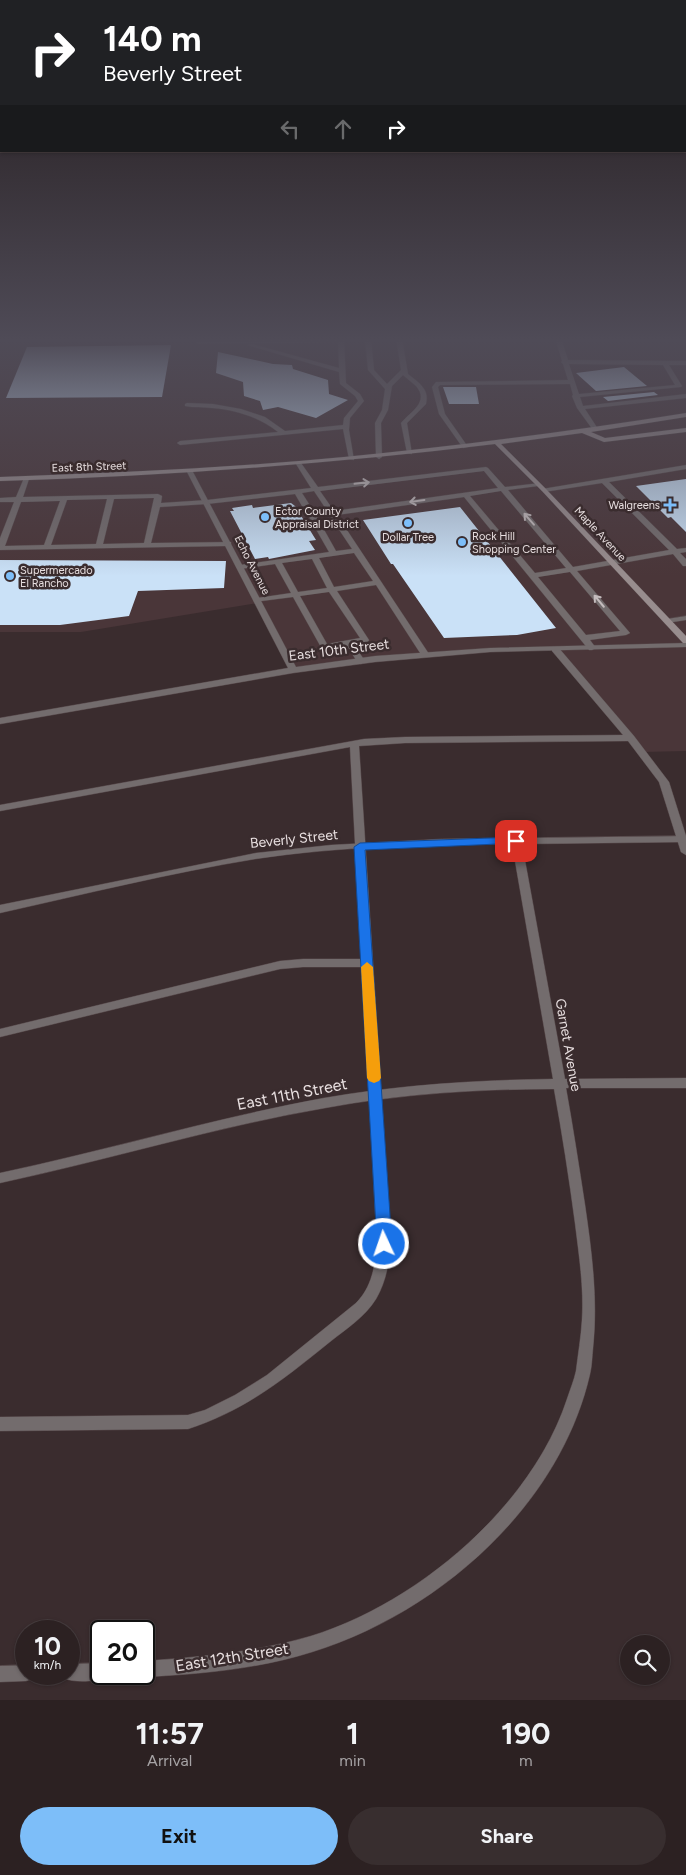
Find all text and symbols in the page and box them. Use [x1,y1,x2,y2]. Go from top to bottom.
text: 140 m [103,18,201,60]
icon: right [20,20,85,85]
text: Beverly Street [103,60,242,87]
icon: left [276,115,304,143]
icon: ahead [329,115,357,143]
icon: right [382,115,410,143]
street label: East 8th Street [51,459,127,475]
one-way arrow [354,478,370,488]
one-way arrow [409,496,425,506]
place label: Walgreens [608,499,660,512]
marker: Walgreens [664,499,676,511]
street label: Maple Avenue [571,504,629,564]
place label: Ector County Appraisal District [275,505,359,531]
marker: Ector County Appraisal District [259,511,271,523]
one-way arrow [524,512,535,525]
marker: Dollar Tree [402,517,414,529]
place label: Rock Hill Shopping Center [472,530,556,556]
place label: Dollar Tree [382,531,434,544]
street label: Echo Avenue [231,533,273,597]
marker: Rock Hill Shopping Center [456,536,468,548]
place label: Supermercado El Rancho [20,564,93,590]
marker: Supermercado El Rancho [4,570,16,582]
one-way arrow [594,595,605,608]
street label: East 10th Street [288,635,390,665]
pin [495,820,537,862]
street label: Beverly Street [249,826,339,852]
icon: arrive [502,827,530,855]
street label: Garnet Avenue [551,997,585,1093]
street label: East 11th Street [235,1074,349,1114]
position arrow [357,1217,409,1269]
speed limit sign: 20 [90,1620,155,1685]
text: 10 [34,1631,61,1661]
map controls [620,1635,670,1685]
button: search [620,1635,670,1685]
street label: East 12th Street [174,1639,290,1675]
text: km/h [34,1658,61,1672]
text: 11:57 [135,1715,204,1752]
text: 1 [346,1715,359,1752]
text: 190 [501,1715,551,1752]
text: Arrival [147,1751,192,1770]
text: min [339,1751,366,1770]
text: m [519,1751,533,1770]
button: Exit [20,1807,338,1865]
button: Share [348,1807,666,1865]

